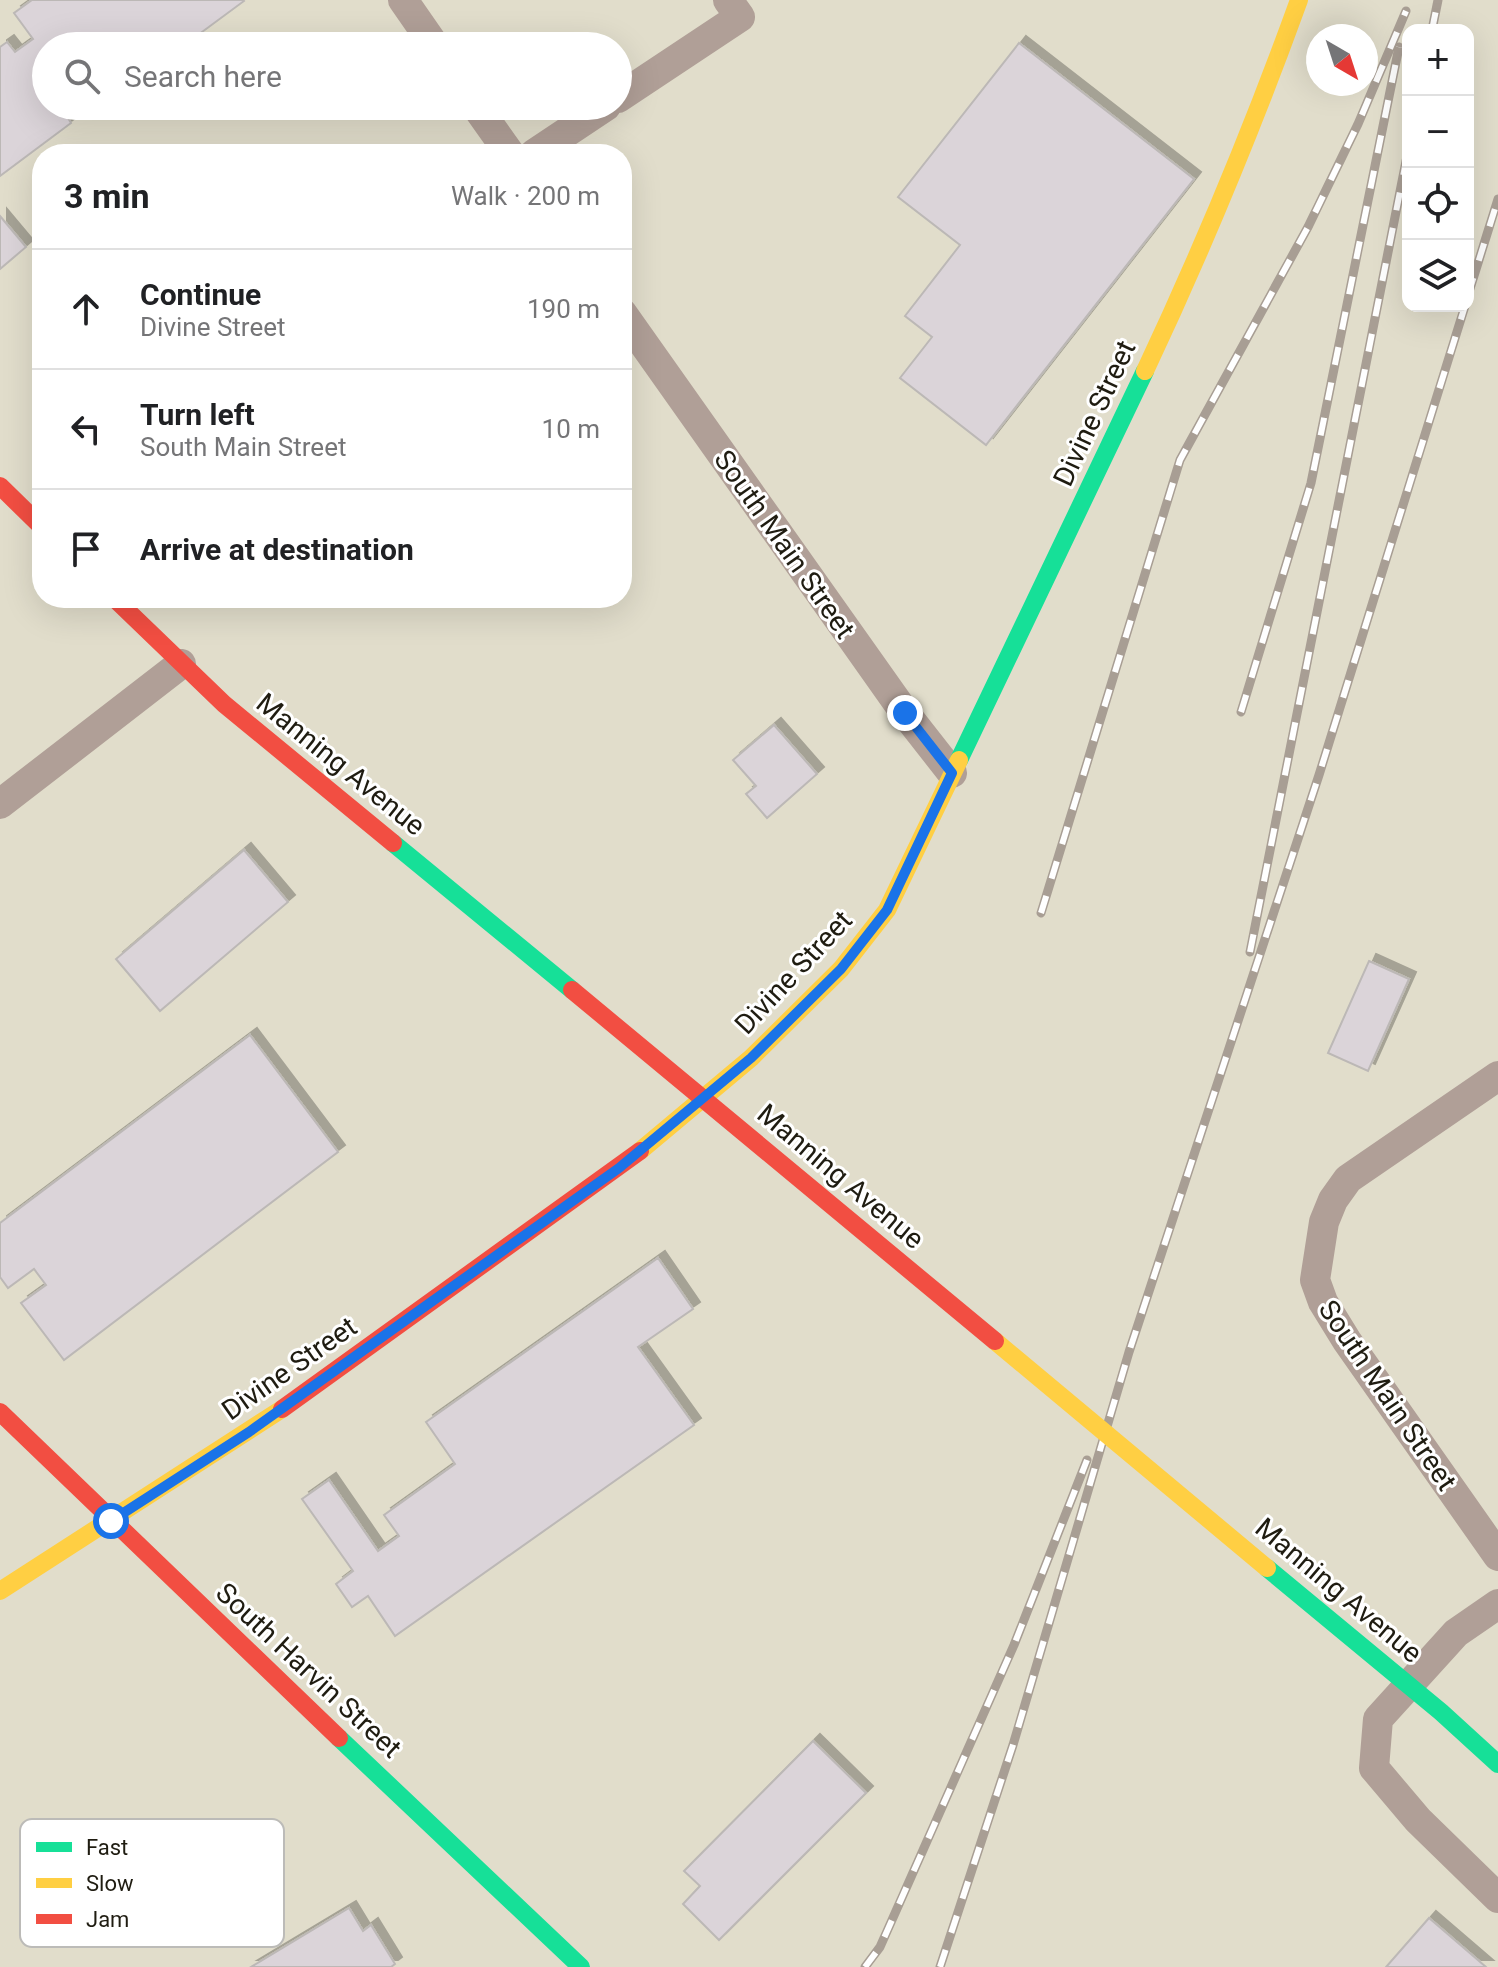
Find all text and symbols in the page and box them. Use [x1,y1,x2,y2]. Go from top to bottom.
north arrow [1306,24,1378,96]
map controls [1402,24,1474,312]
button: + [1402,24,1474,96]
search box [32,32,632,120]
icon: search [60,54,104,98]
text: Search here [124,59,282,94]
button: − [1402,96,1474,168]
button: locate [1402,168,1474,240]
text: 3 min [64,176,149,216]
text: Walk · 200 m [451,181,600,211]
button: layers [1402,240,1474,312]
text: Continue [140,277,261,312]
icon: ahead [64,287,108,331]
text: 190 m [527,294,600,324]
text: Divine Street [140,312,286,342]
street label: Divine Street [1046,335,1143,491]
text: Turn left [140,397,255,432]
icon: left [64,407,108,451]
text: 10 m [542,414,600,444]
text: South Main Street [140,432,346,462]
street label: South Main Street [707,444,862,645]
icon: arrive [64,527,108,571]
text: Arrive at destination [140,532,414,567]
street label: Manning Avenue [250,686,432,842]
route end [887,695,923,731]
street label: Divine Street [728,904,859,1041]
street label: Manning Avenue [751,1097,931,1256]
street label: South Main Street [1312,1294,1463,1497]
street label: Divine Street [216,1310,363,1427]
route start [93,1503,129,1539]
street label: Manning Avenue [1249,1511,1429,1670]
street label: South Harvin Street [209,1576,408,1765]
legend [20,1819,284,1947]
text: Fast [86,1835,128,1860]
text: Slow [86,1871,134,1896]
text: Jam [86,1907,129,1932]

